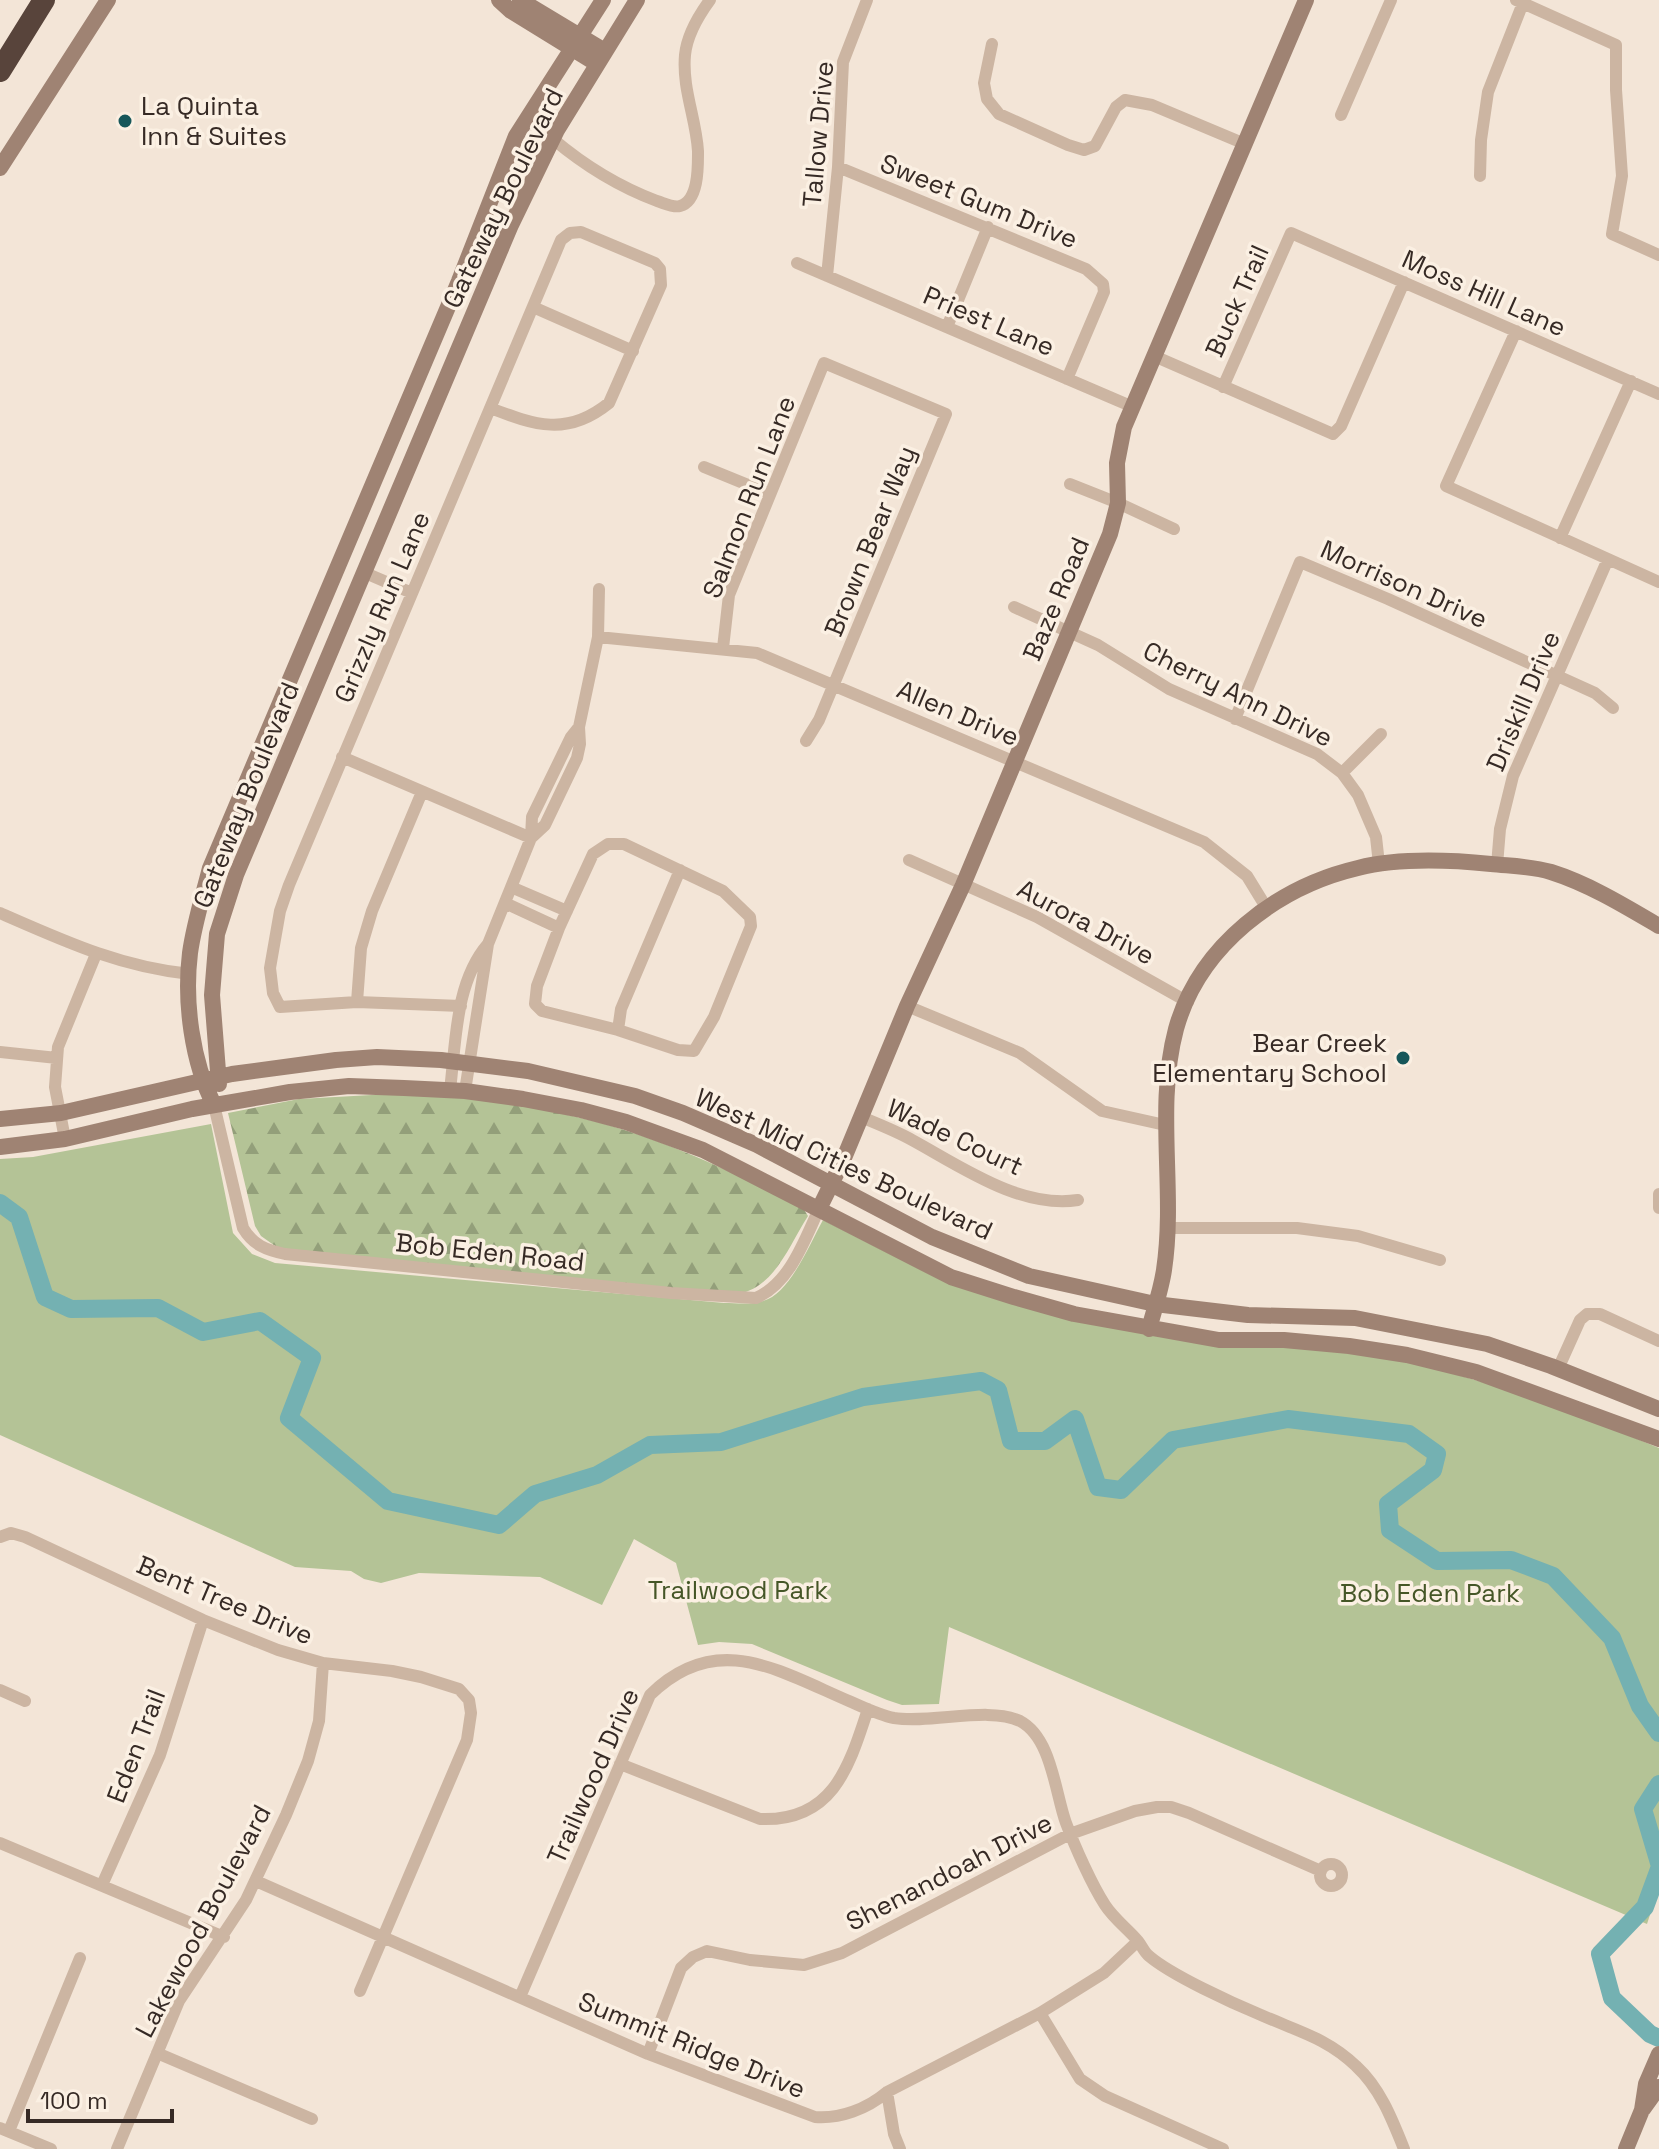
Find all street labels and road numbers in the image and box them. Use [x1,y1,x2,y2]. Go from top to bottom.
street label: Tallow Drive [795,60,841,208]
street label: Gateway Boulevard [435,82,571,314]
street label: Sweet Gum Drive [875,146,1083,256]
street label: Buck Trail [1197,240,1277,362]
street label: Moss Hill Lane [1397,242,1571,344]
street label: Priest Lane [918,278,1060,364]
street label: Salmon Run Lane [695,391,803,603]
street label: Brown Bear Way [816,441,924,641]
street label: Grizzly Run Lane [326,506,438,708]
street label: Baze Road [1015,532,1097,666]
street label: Morrison Drive [1315,532,1493,636]
street label: Driskill Drive [1478,626,1568,776]
street label: Cherry Ann Drive [1137,633,1339,755]
street label: Allen Drive [892,672,1024,754]
street label: Gateway Boulevard [185,677,307,913]
street label: Aurora Drive [1011,872,1161,972]
street label: West Mid Cities Boulevard [690,1080,998,1248]
street label: Wade Court [881,1091,1029,1183]
street label: Bob Eden Road [394,1225,586,1279]
street label: Bent Tree Drive [132,1548,318,1652]
street label: Trailwood Drive [539,1683,647,1869]
street label: Eden Trail [99,1684,173,1808]
street label: Lakewood Boulevard [127,1799,279,2043]
street label: Shenandoah Drive [840,1805,1058,1939]
street label: Summit Ridge Drive [573,1984,811,2106]

